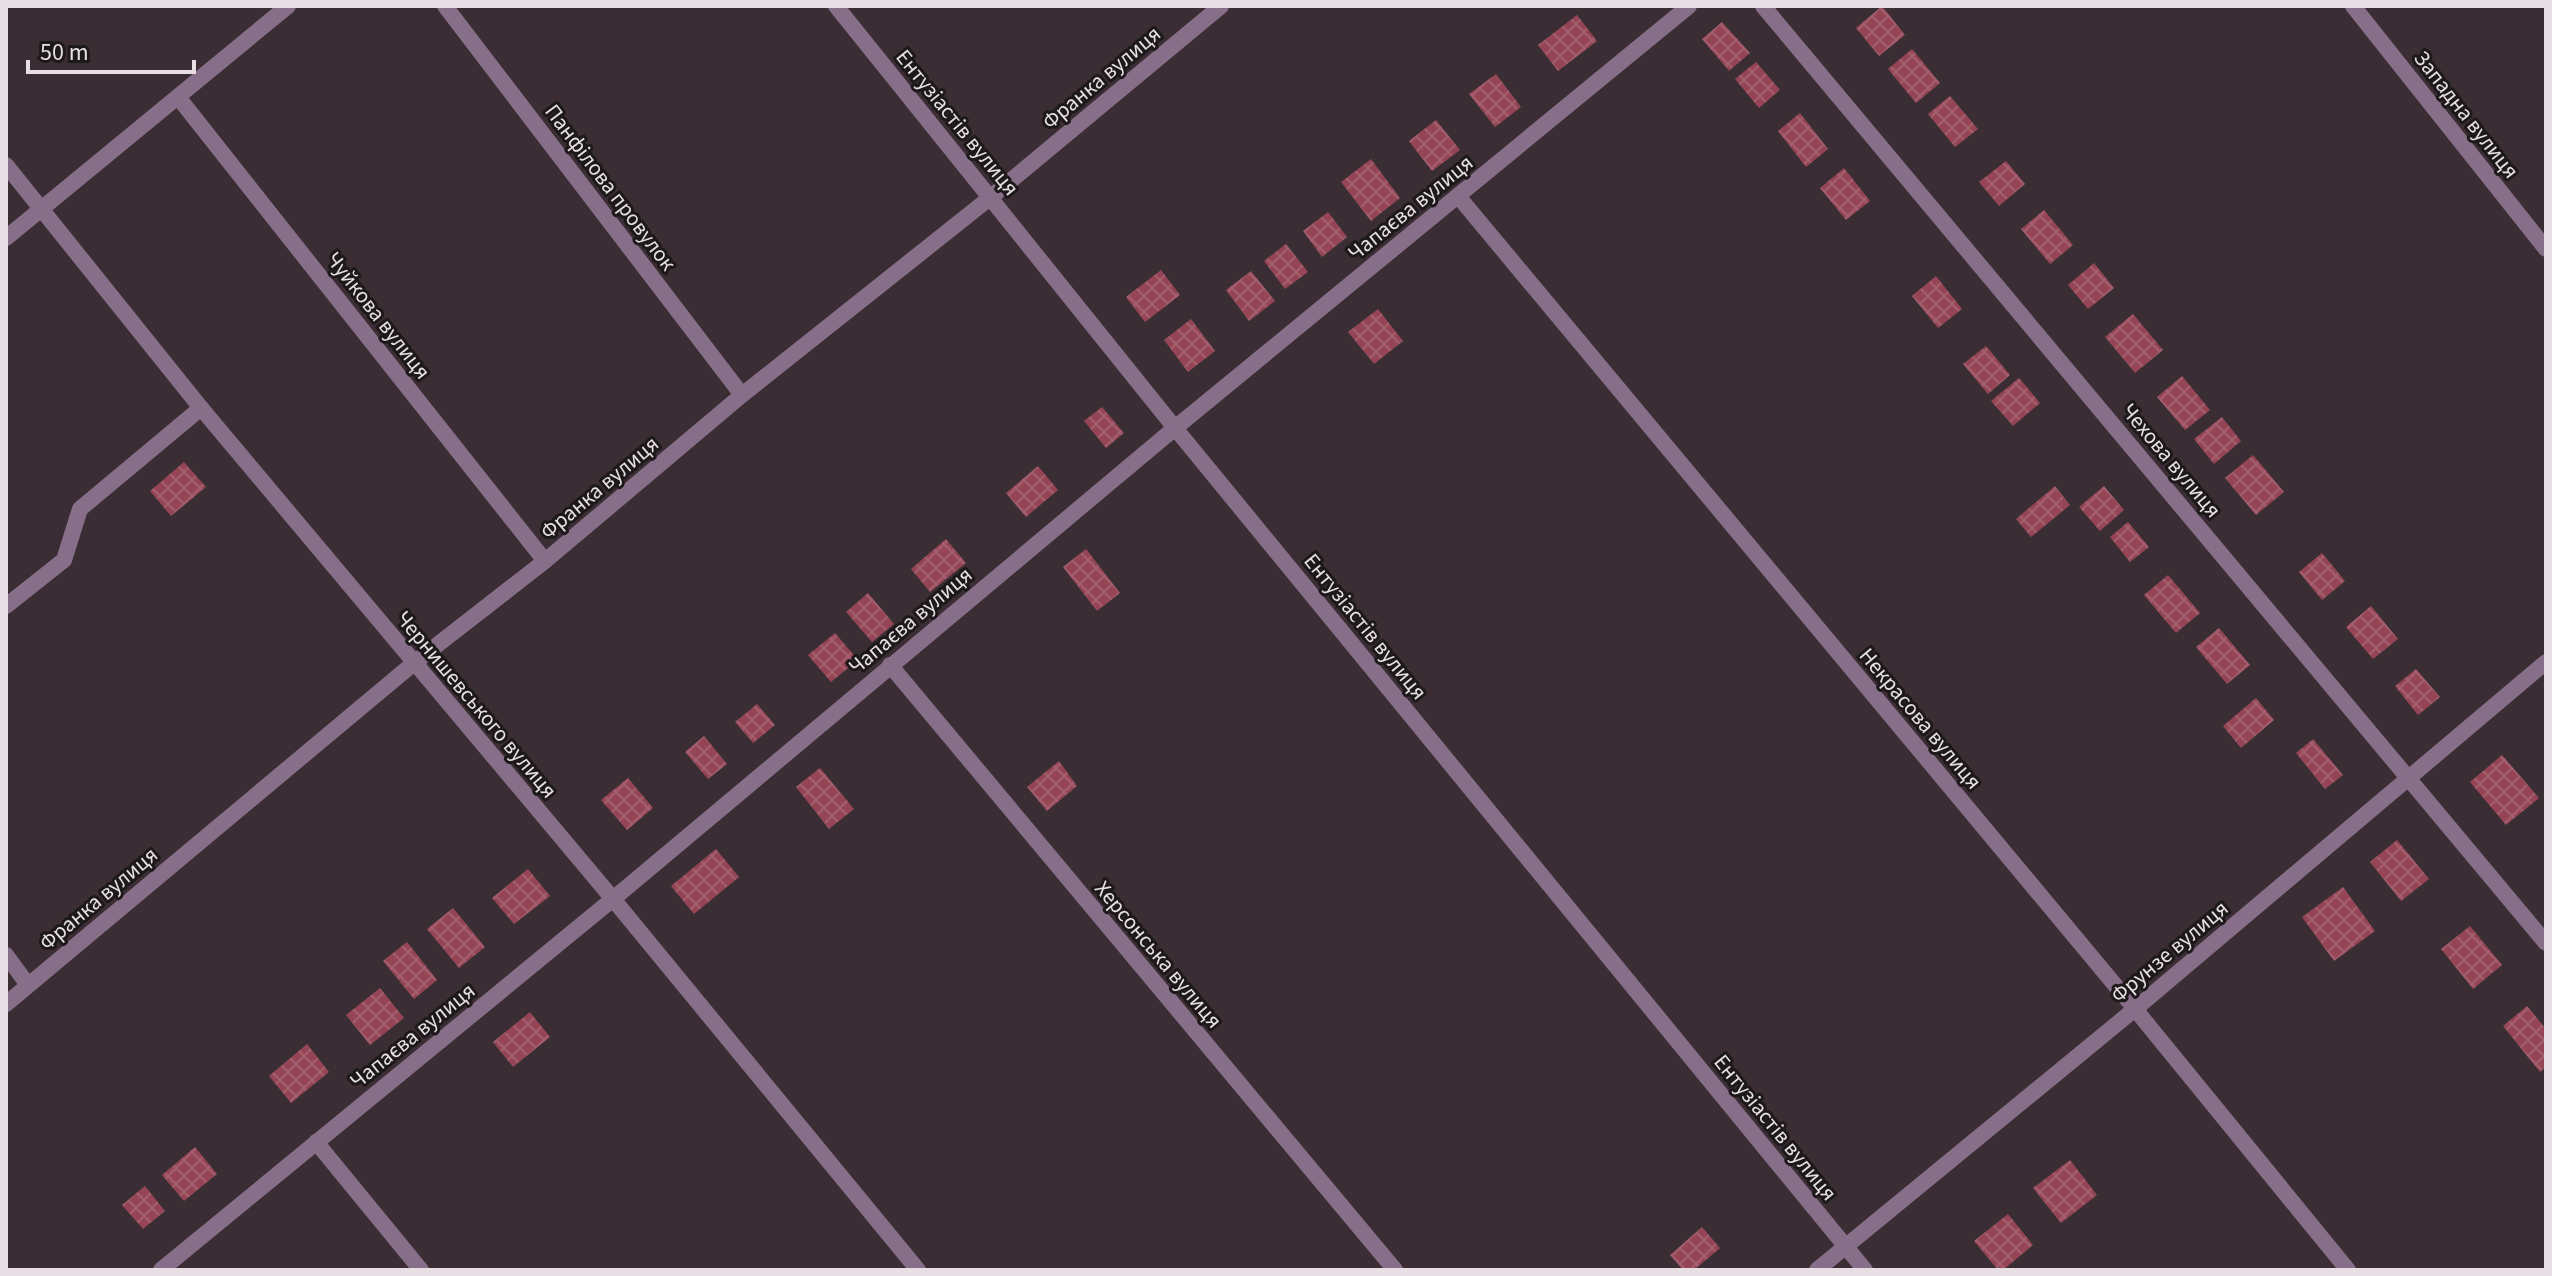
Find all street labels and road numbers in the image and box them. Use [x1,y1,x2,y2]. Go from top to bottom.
street label: Франка вулиця [1035,18,1168,137]
street label: Ентузіастів вулиця [888,42,1026,203]
street label: Западна вулиця [2406,44,2527,186]
street label: Панфілова провулок [537,98,684,278]
street label: Чапаєва вулиця [1341,147,1480,268]
street label: Чуйкова вулиця [318,245,438,386]
street label: Чехова вулиця [2114,396,2229,525]
street label: Франка вулиця [533,428,666,547]
street label: Ентузіастів вулиця [1296,546,1434,707]
street label: Чапаєва вулиця [842,559,980,682]
street label: Чернишевського вулиця [388,604,564,805]
street label: Некрасова вулиця [1851,641,1989,796]
street label: Франка вулиця [32,839,165,958]
street label: Херсонська вулиця [1087,874,1230,1035]
street label: Фрунзе вулиця [2104,893,2236,1011]
street label: Чапаєва вулиця [343,975,482,1096]
street label: Ентузіастів вулиця [1706,1047,1844,1208]

